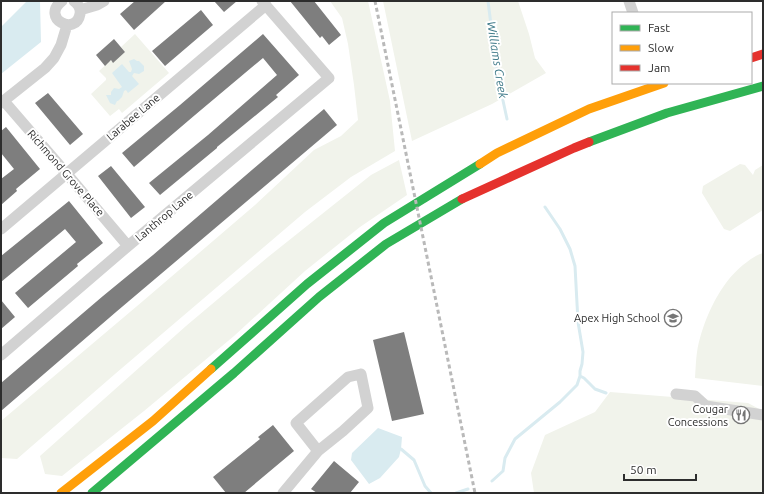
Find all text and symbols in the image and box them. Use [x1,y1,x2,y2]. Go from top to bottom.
legend [612,12,752,84]
water label: Williams Creek [485,20,510,100]
text: Fast [648,21,670,34]
text: Slow [648,41,674,54]
text: Jam [648,61,670,74]
street label: Larabee Lane [104,91,162,143]
street label: Richmond Grove Place [25,127,107,219]
street label: Lanthrop Lane [133,188,195,244]
school or university icon: Apex High School [663,308,683,328]
place label: Apex High School [574,312,660,324]
place label: Cougar Concessions [668,403,729,428]
restaurant icon: Cougar Concessions [731,405,751,425]
scale bar [624,456,696,482]
text: 50 m [630,463,657,476]

